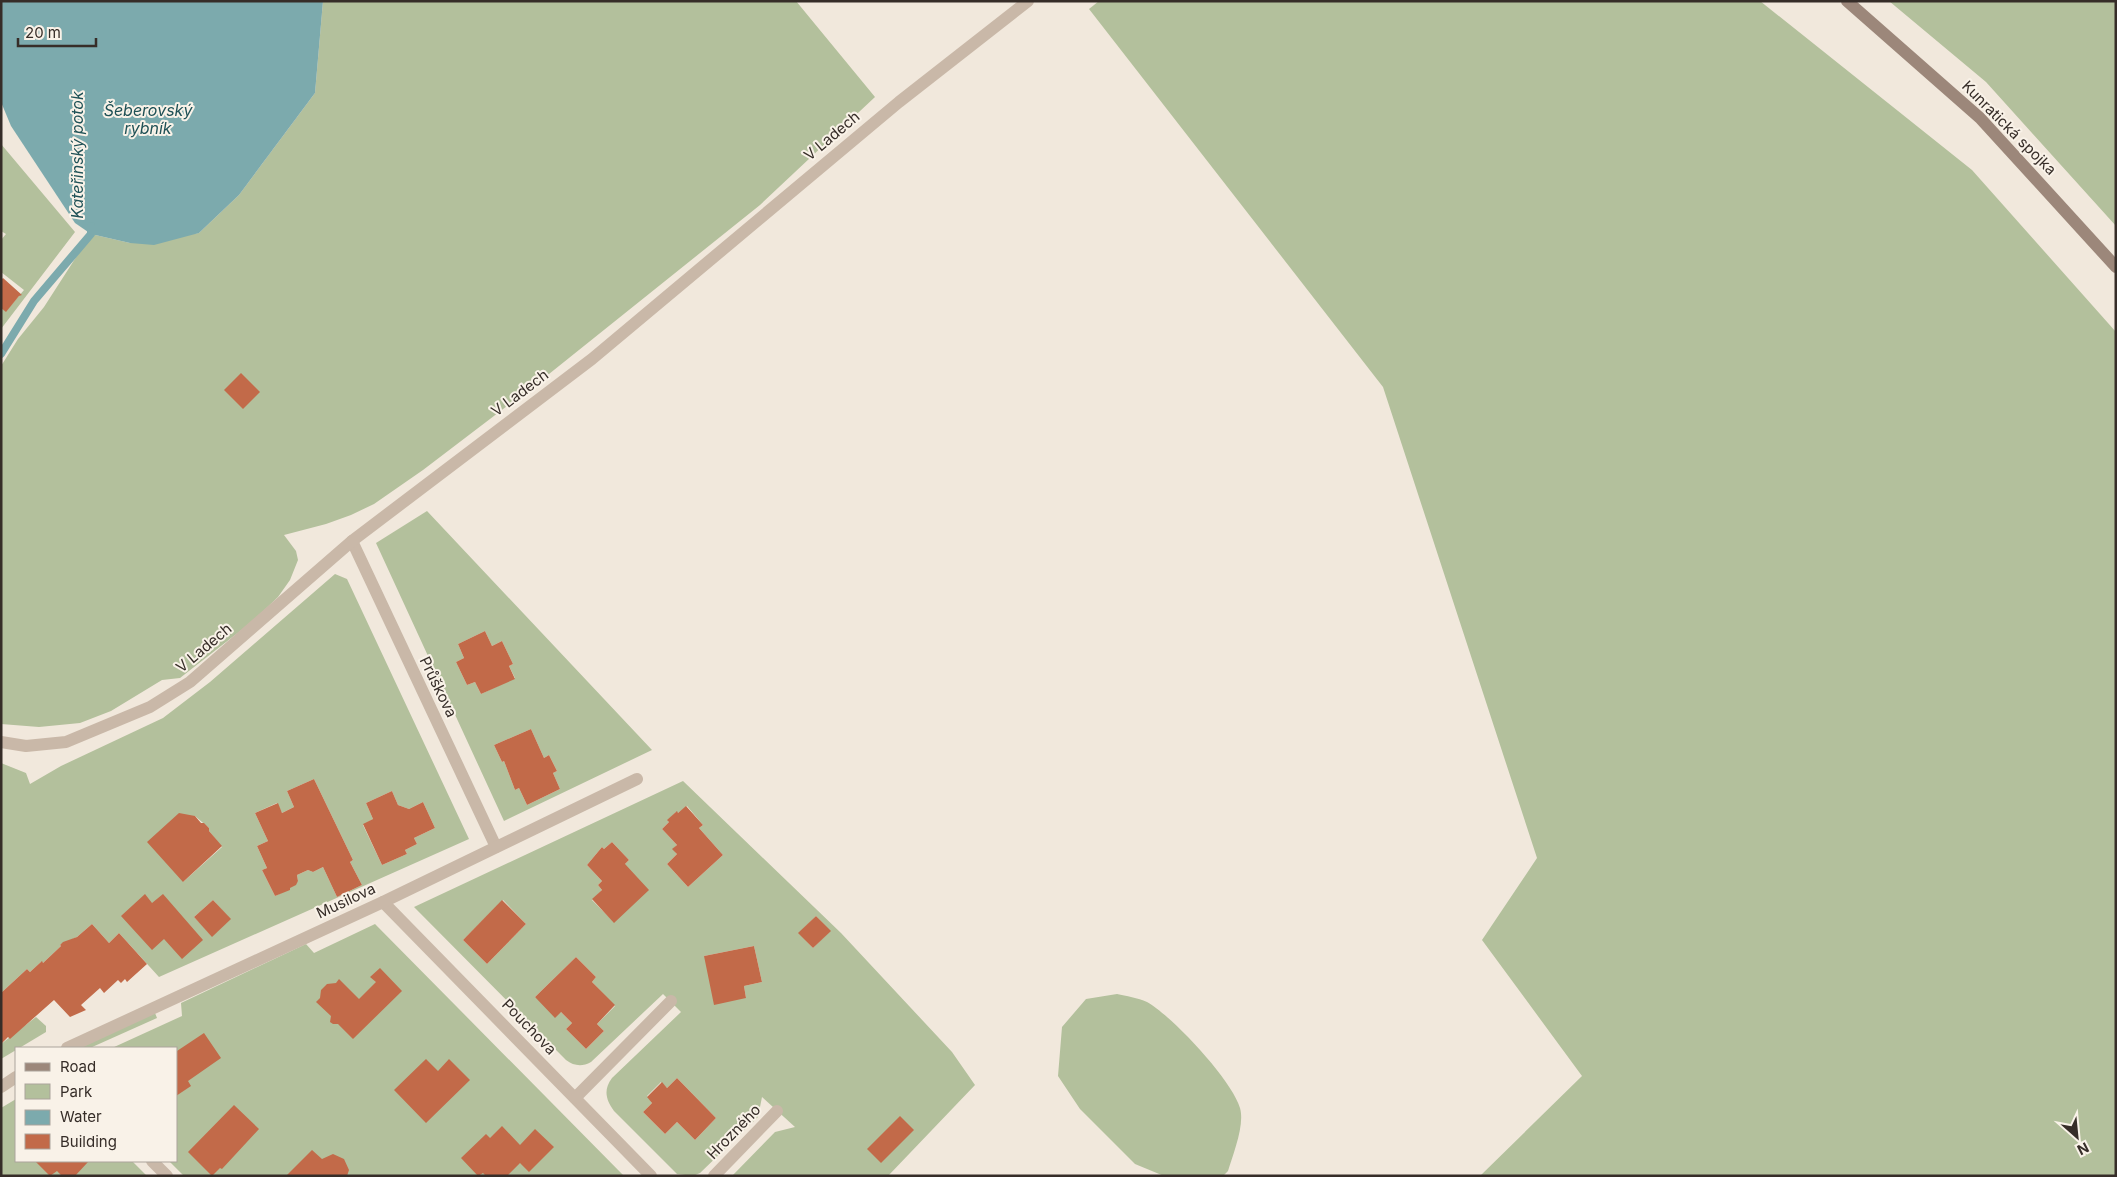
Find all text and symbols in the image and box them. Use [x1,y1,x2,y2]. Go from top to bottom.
scale bar [18,15,95,47]
text: 20 m [25,23,61,42]
street label: Kunratická spojka [1958,76,2061,179]
water label: Kateřinský potok [67,91,87,219]
water label: Šeberovský rybník [104,100,193,138]
street label: V Ladech [800,107,863,164]
street label: V Ladech [487,365,552,420]
street label: V Ladech [172,619,235,676]
street label: Průškova [416,653,461,720]
street label: Musilova [313,879,378,922]
street label: Pouchova [498,995,561,1059]
legend [15,1047,178,1162]
text: Road [60,1057,96,1076]
text: Park [60,1082,93,1101]
street label: Hrozného [703,1100,764,1163]
text: Water [60,1107,102,1126]
north arrow [2052,1112,2102,1162]
text: Building [60,1132,117,1151]
text: N [2075,1139,2092,1159]

